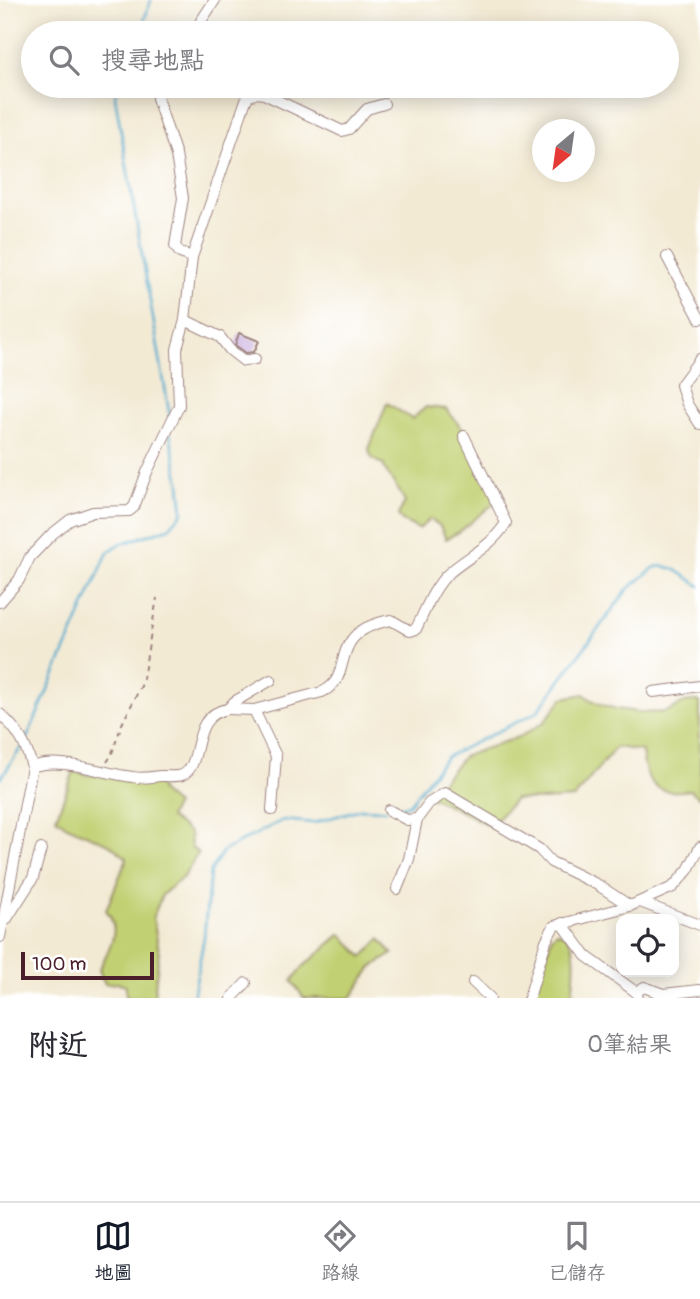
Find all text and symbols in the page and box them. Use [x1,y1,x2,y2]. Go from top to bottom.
search box [21,21,679,98]
icon: search [45,41,83,79]
text: 搜尋地點 [101,45,205,77]
north arrow [532,119,595,182]
map controls [616,914,679,977]
button: locate [616,914,679,977]
scale bar [21,949,154,981]
text: 100 m [32,952,86,976]
text: 附近 [28,1027,88,1064]
text: 0筆結果 [587,1030,672,1059]
tab: 地圖 [94,1217,133,1285]
tab: 路線 [321,1217,360,1285]
tab: 已儲存 [548,1217,606,1285]

